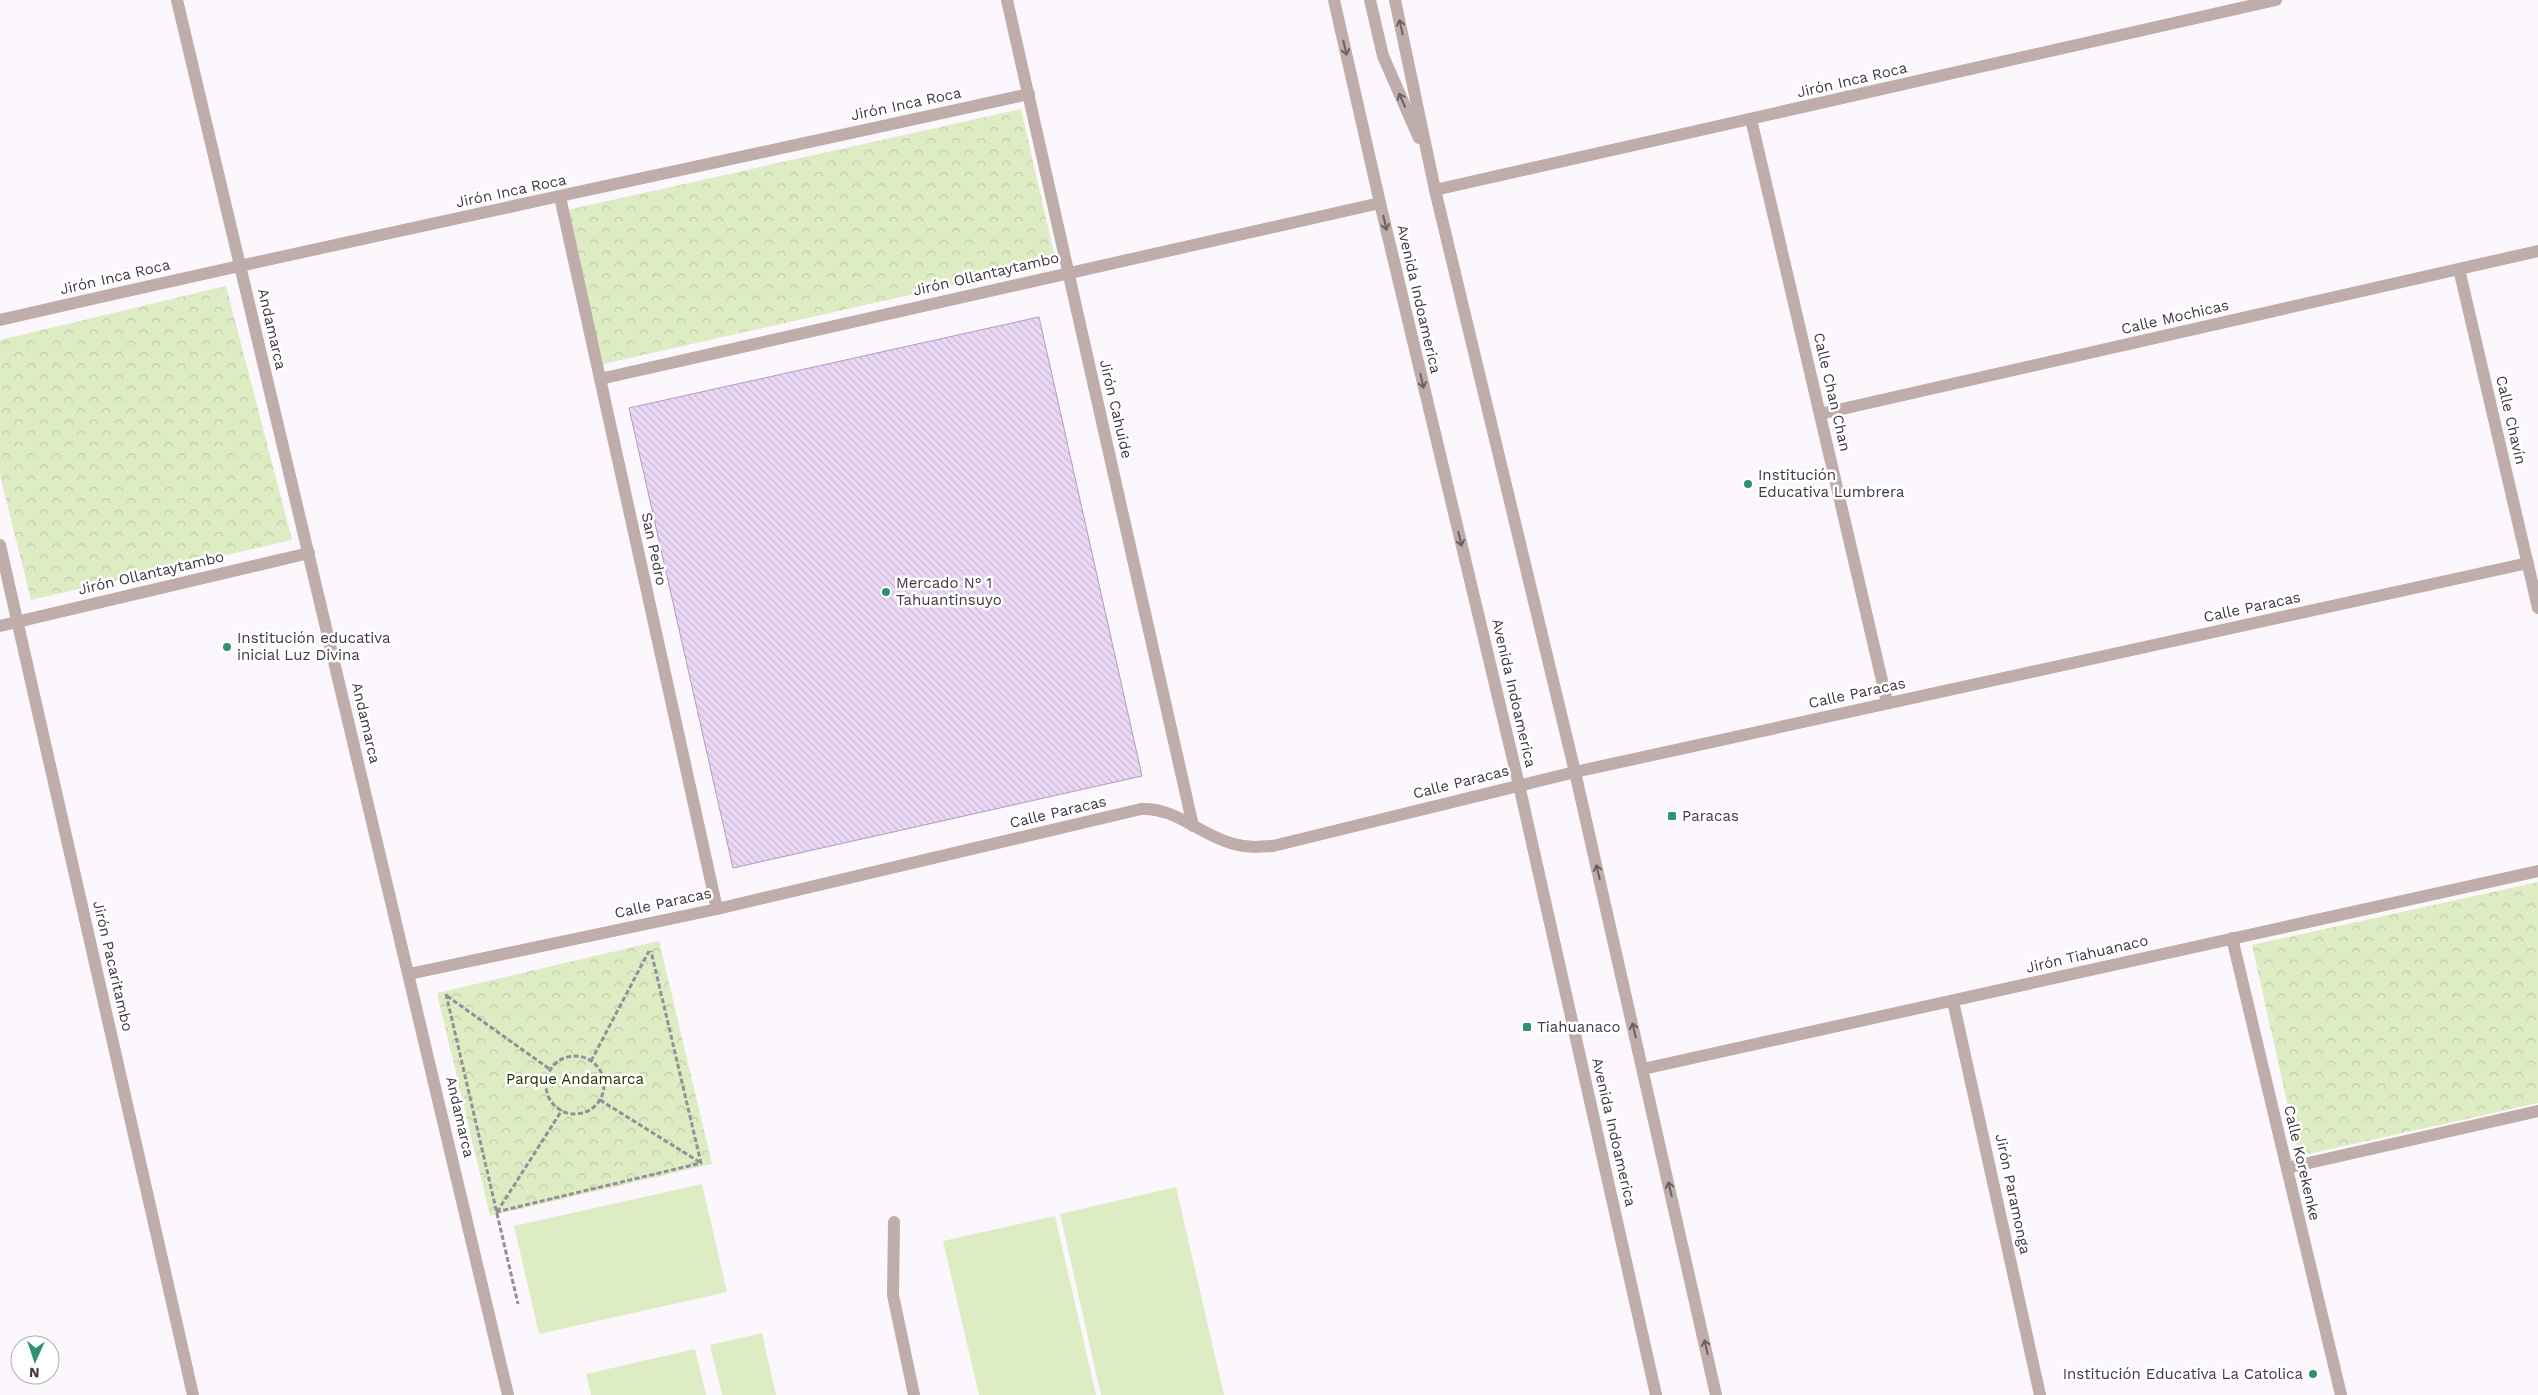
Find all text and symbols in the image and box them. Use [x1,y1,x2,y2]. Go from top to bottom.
one-way arrow [1396,20,1405,36]
one-way arrow [1341,39,1350,55]
street label: Jirón Inca Roca [1795,58,1909,101]
street label: Jirón Inca Roca [849,83,963,125]
one-way arrow [1397,93,1407,108]
street label: Jirón Inca Roca [454,170,568,212]
one-way arrow [1381,215,1390,231]
street label: Avenida Indoamerica [1393,223,1445,376]
street label: Jirón Ollantaytambo [911,248,1061,300]
street label: Jirón Inca Roca [58,255,172,298]
street label: Andamarca [254,287,290,372]
street label: Calle Mochicas [2119,296,2231,338]
street label: Calle Chan Chan [1810,331,1854,453]
street label: Jirón Cahuide [1096,358,1136,460]
one-way arrow [1418,373,1427,389]
street label: Calle Chavín [2492,374,2530,466]
place label: Institución Educativa Lumbrera [1758,466,1905,501]
marker: Institución Educativa Lumbrera [1742,478,1754,490]
street label: San Pedro [637,511,671,587]
one-way arrow [1456,531,1465,547]
street label: Jirón Ollantaytambo [76,547,226,599]
place label: Mercado N° 1 Tahuantinsuyo [896,574,1002,609]
marker: Mercado N° 1 Tahuantinsuyo [880,586,892,598]
street label: Calle Paracas [2202,588,2302,626]
street label: Avenida Indoamerica [1488,617,1540,770]
place label: Institución educativa inicial Luz Divina [237,629,391,664]
marker: Institución educativa inicial Luz Divina [221,641,233,653]
street label: Calle Paracas [1807,674,1907,712]
street label: Andamarca [348,681,384,766]
street label: Calle Paracas [1411,761,1511,803]
street label: Calle Paracas [1008,792,1108,832]
place label: Paracas [1682,807,1739,825]
marker: Paracas [1666,810,1678,822]
one-way arrow [1593,864,1602,880]
street label: Calle Paracas [613,884,713,922]
street label: Jirón Pacaritambo [89,899,137,1033]
street label: Jirón Tiahuanaco [2024,931,2150,977]
place label: Tiahuanaco [1537,1018,1621,1036]
marker: Tiahuanaco [1521,1021,1533,1033]
one-way arrow [1629,1023,1638,1039]
street label: Avenida Indoamerica [1588,1056,1640,1209]
park label: Parque Andamarca [506,1070,644,1088]
street label: Andamarca [442,1075,478,1160]
street label: Calle Korekenke [2280,1104,2324,1222]
street label: Jirón Paramonga [1991,1132,2035,1256]
one-way arrow [1665,1181,1674,1197]
north arrow [10,1335,60,1385]
one-way arrow [1700,1340,1710,1356]
text: N [29,1365,40,1381]
place label: Institución Educativa La Catolica [2063,1365,2303,1383]
marker: Institución Educativa La Catolica [2307,1368,2319,1380]

